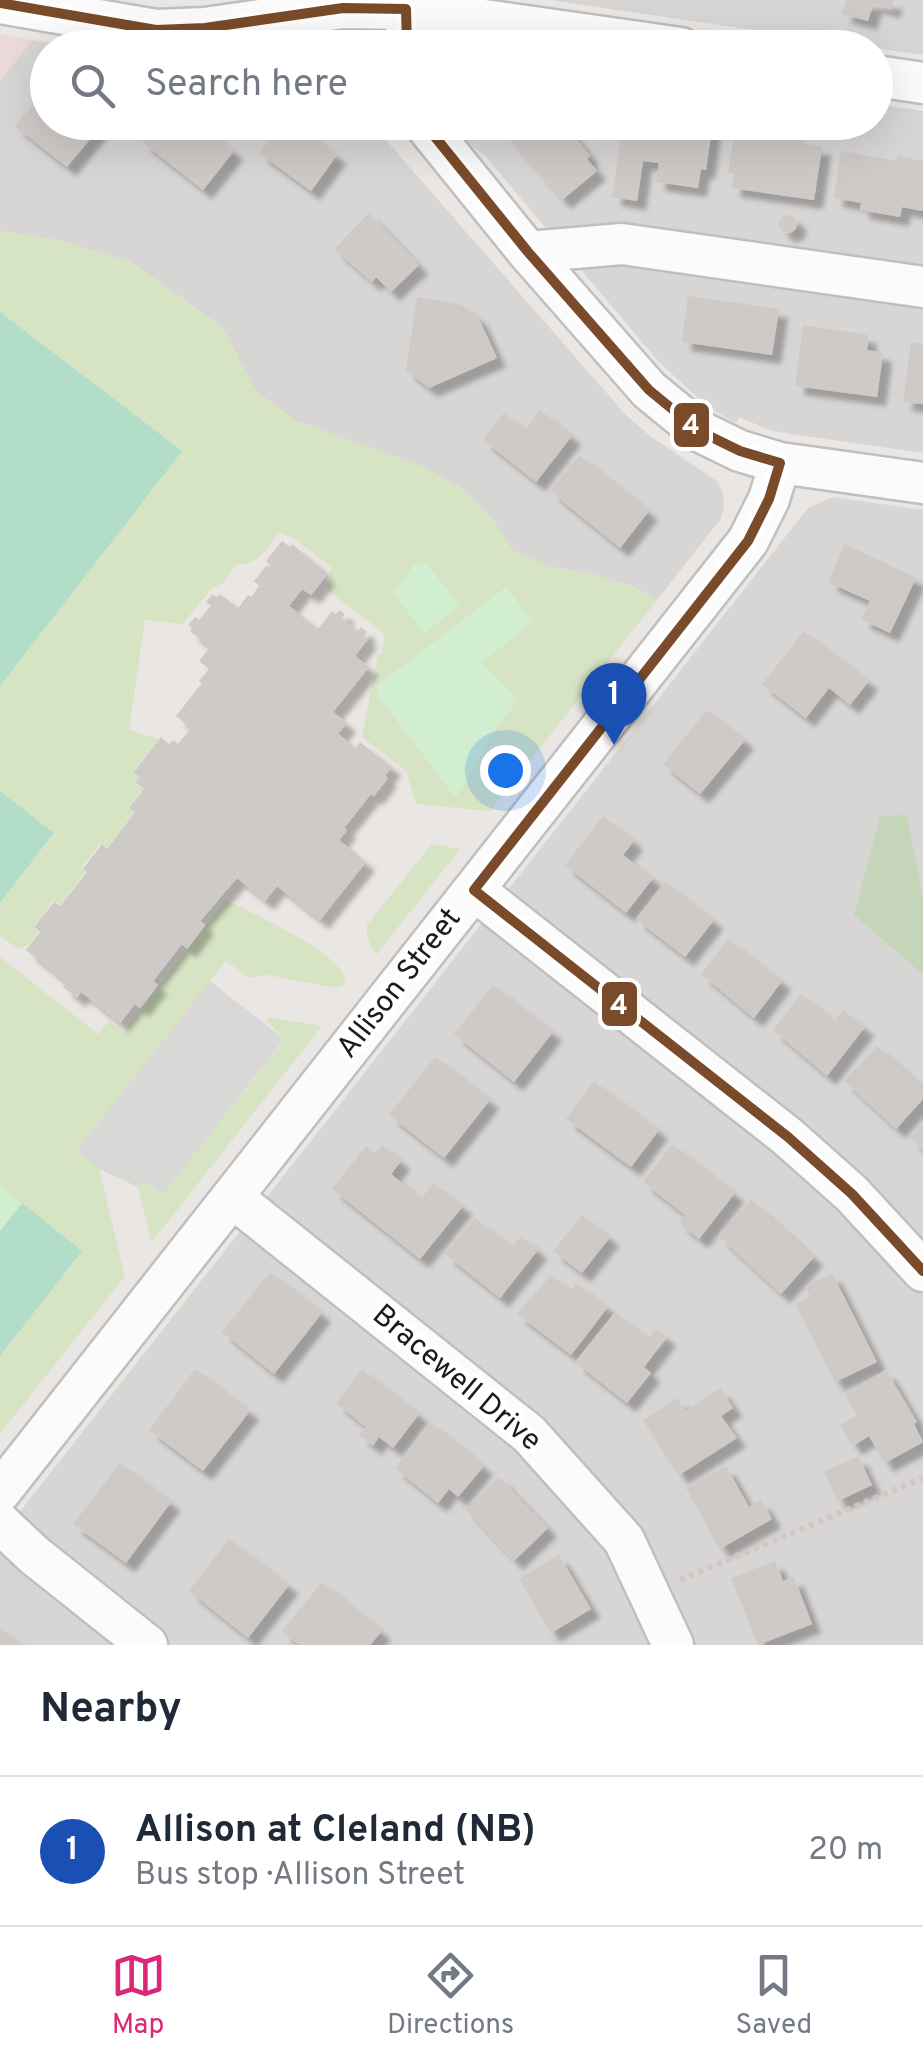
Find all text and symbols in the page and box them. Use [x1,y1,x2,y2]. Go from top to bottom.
search box [30,30,893,140]
icon: search [65,58,120,113]
text: Search here [145,61,348,110]
line badge: 4 [672,401,711,449]
text: 4 [682,409,700,445]
pin: 1 [582,662,646,745]
your location [480,745,531,796]
street label: Allison Street [330,901,470,1067]
line badge: 4 [600,980,639,1028]
text: 4 [610,989,628,1025]
street label: Bracewell Drive [364,1298,548,1460]
text: Nearby [40,1684,182,1737]
text: Allison at Cleland (NB) [135,1807,536,1856]
text: 1 [66,1831,79,1871]
text: 20 m [808,1831,883,1871]
text: Bus stop · Allison Street [135,1856,465,1896]
tab: Map [111,1948,166,2044]
tab: Directions [387,1948,514,2044]
tab: Saved [735,1948,812,2044]

